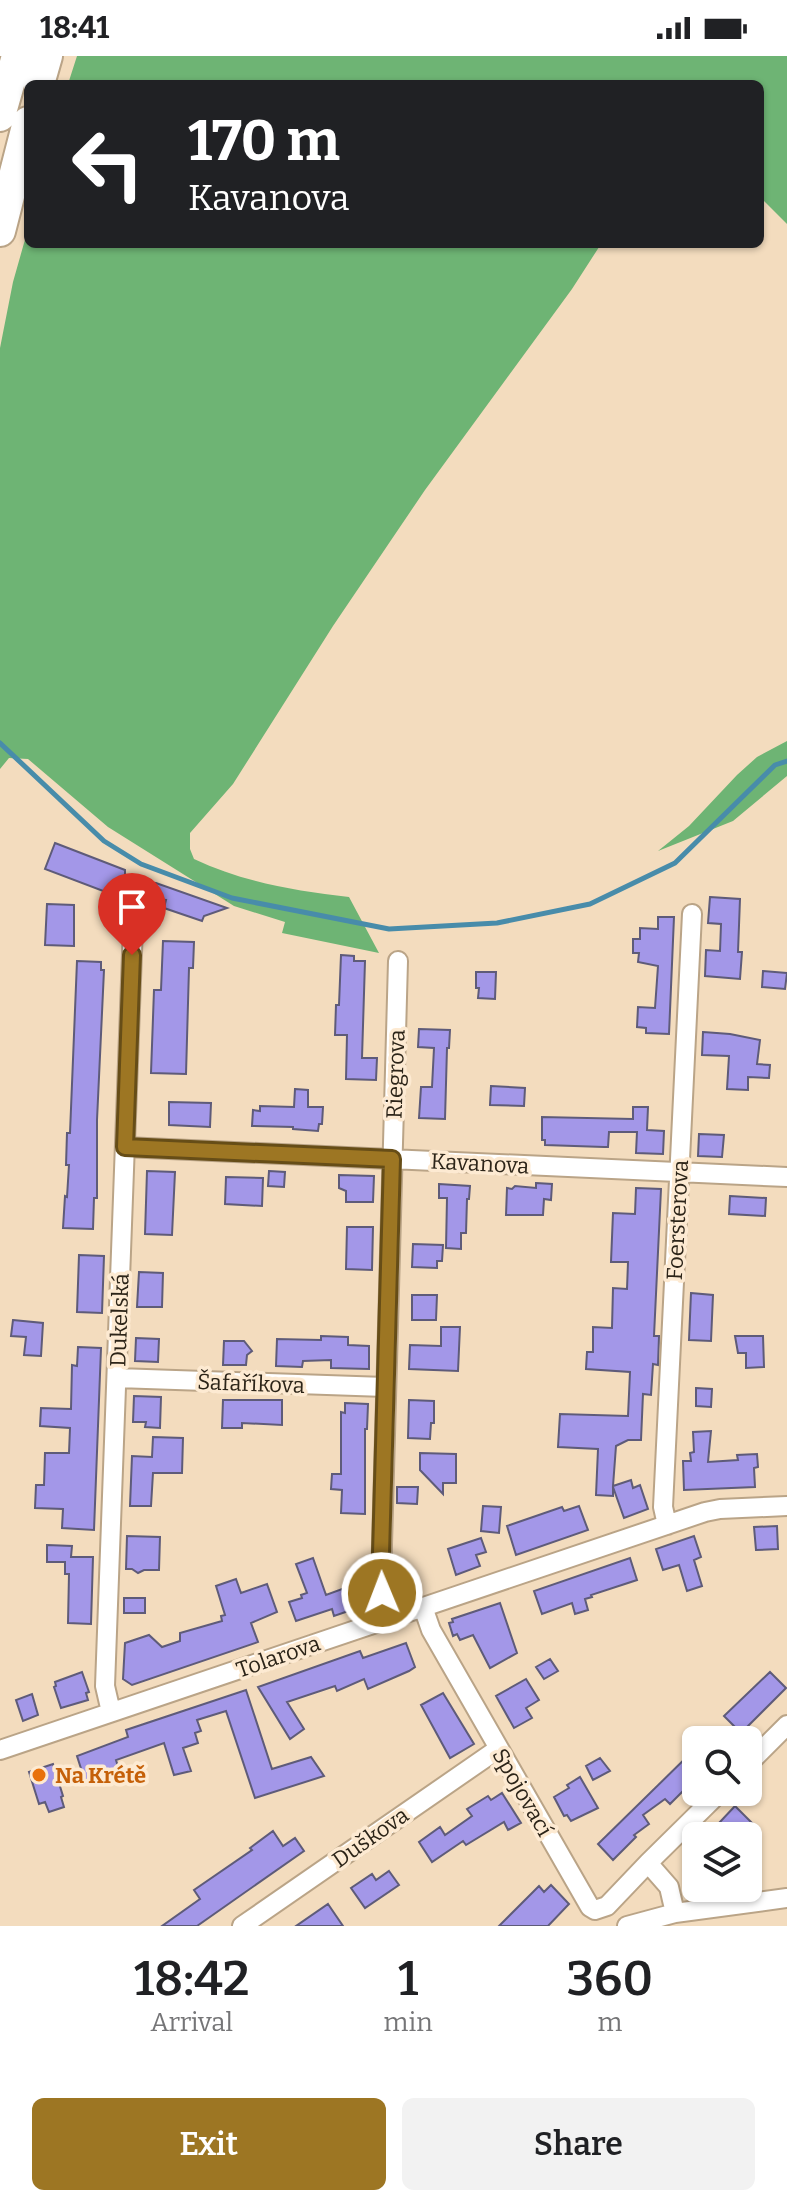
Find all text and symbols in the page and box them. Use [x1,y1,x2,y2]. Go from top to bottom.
text: 18:41 [40,10,109,46]
text: 170 m [188,108,340,175]
icon: left [56,112,160,216]
text: Kavanova [188,176,349,220]
pin [98,873,166,955]
icon: arrive [110,885,154,929]
street label: Riegrova [380,1029,411,1119]
street label: Kavanova [430,1147,530,1180]
street label: Foersterova [661,1159,694,1281]
street label: Dukelská [104,1273,135,1367]
street label: Šafaříkova [197,1368,305,1399]
position arrow [340,1551,424,1635]
street label: Tolarova [233,1630,324,1683]
map controls [682,1726,762,1902]
button: search [682,1726,762,1806]
street label: Spojovací [487,1743,559,1841]
place label: Na Krétě [55,1762,146,1789]
marker: Na Krétě [30,1766,48,1784]
street label: Duškova [327,1801,414,1873]
button: layers [682,1822,762,1902]
text: 18:42 [134,1950,250,2008]
text: 1 [398,1950,418,2008]
text: 360 [567,1950,653,2008]
text: Arrival [151,2007,233,2038]
text: min [384,2007,433,2038]
text: m [597,2007,622,2038]
button: Exit [32,2098,386,2190]
button: Share [402,2098,755,2190]

